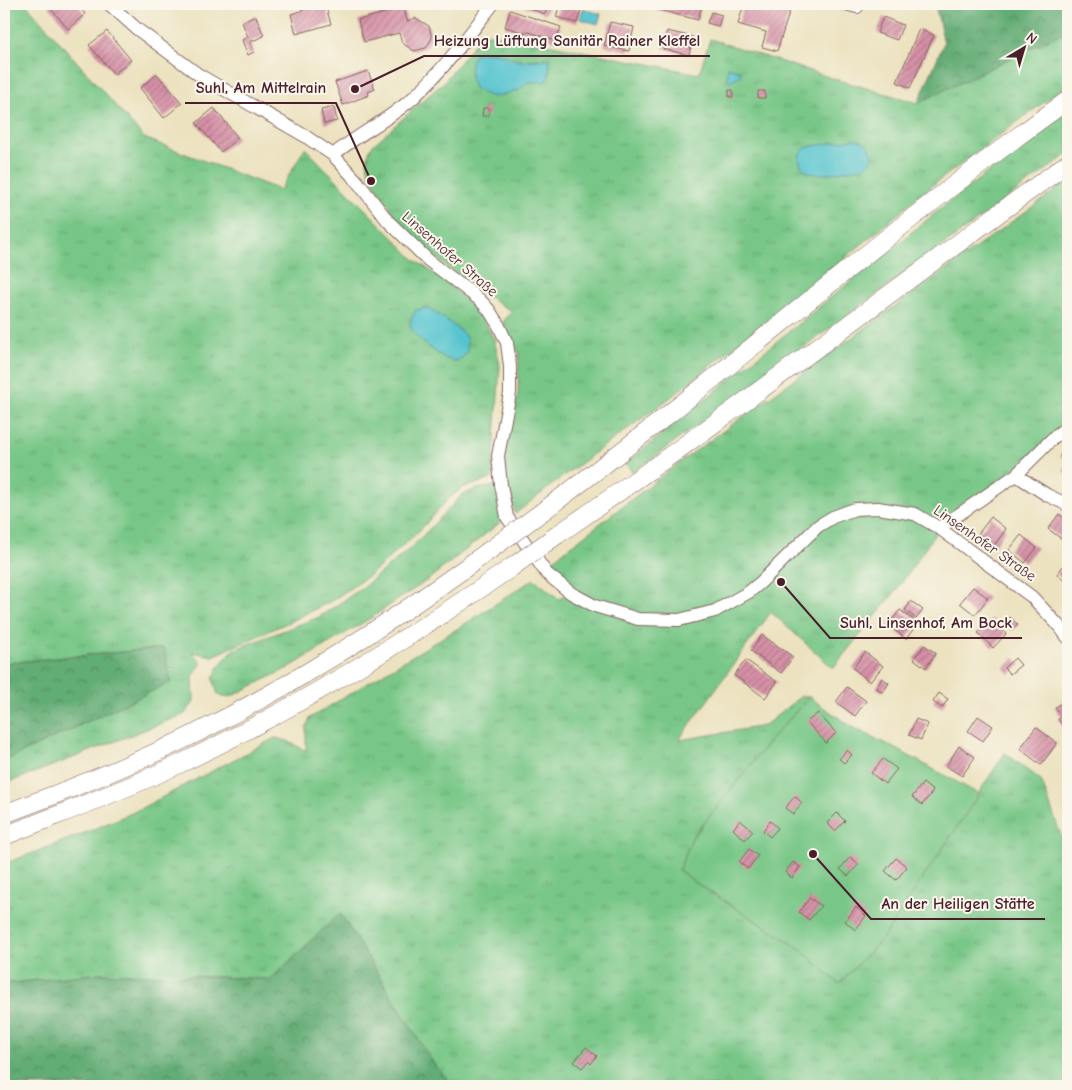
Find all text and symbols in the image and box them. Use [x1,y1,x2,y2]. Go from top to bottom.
north arrow [1000,22,1050,72]
callout: Heizung Lüftung Sanitär Rainer Kleffel [424,25,710,56]
text: N [1023,29,1041,48]
text: Heizung Lüftung Sanitär Rainer Kleffel [434,32,700,50]
callout: Suhl, Am Mittelrain [185,72,336,103]
text: Suhl, Am Mittelrain [196,79,326,97]
street label: Linsenhofer Straße [398,208,502,301]
street label: Linsenhofer Straße [930,501,1040,585]
callout: Suhl, Linsenhof, Am Bock [830,607,1022,638]
text: Suhl, Linsenhof, Am Bock [840,614,1012,632]
callout: An der Heiligen Stätte [871,888,1045,919]
text: An der Heiligen Stätte [881,895,1035,913]

